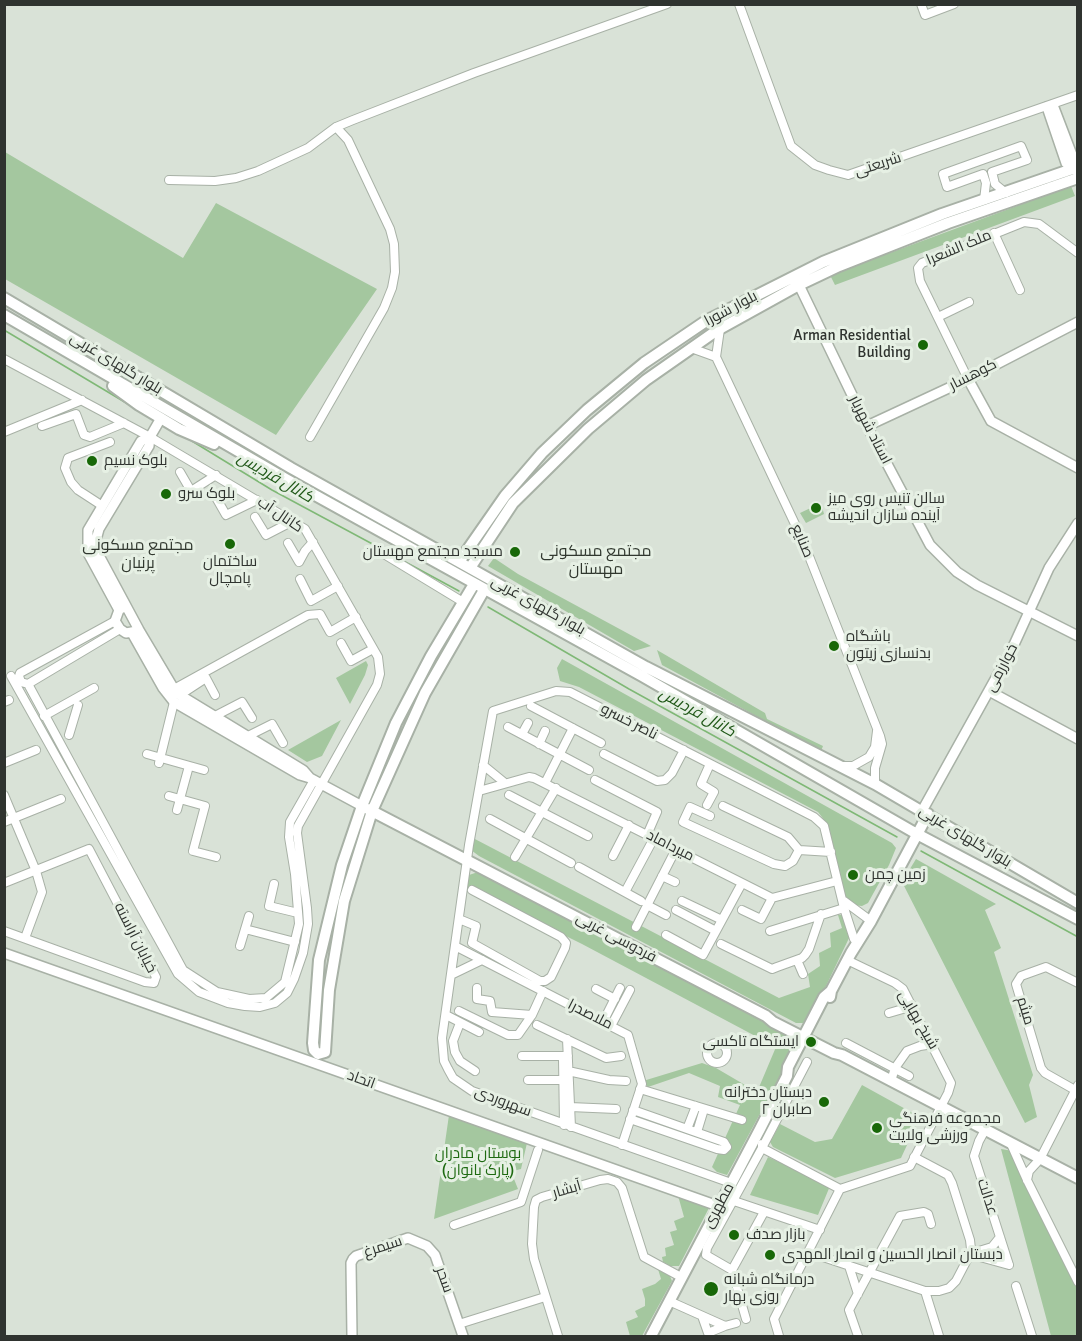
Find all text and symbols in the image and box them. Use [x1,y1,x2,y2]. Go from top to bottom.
street label: شریعتی [852,149,904,181]
street label: ملک الشعرا [924,226,994,270]
street label: بلوار شورا [701,288,761,330]
place label: Arman Residential Building [793,327,911,362]
street label: بلوار گلهای غربی [66,329,166,399]
marker: Arman Residential Building [916,338,930,352]
street label: کوهسار [946,355,1000,395]
street label: استاد شهریار [845,393,895,467]
water label: کانال فردیس [234,449,316,507]
place label: بلوک نسیم [104,452,168,470]
marker: بلوک نسیم [85,454,99,468]
place label: بلوک سرو [178,485,235,503]
marker: بلوک سرو [159,487,173,501]
place label: سالن تنیس روی میز آینده سازان اندیشه [828,490,945,525]
street label: کانال آب [254,493,306,537]
marker: سالن تنیس روی میز آینده سازان اندیشه [809,501,823,515]
street label: صنایع [787,522,817,560]
district label: مجتمع مسکونی پرنیان [82,536,194,574]
marker: ساختمان پامچال [223,537,237,551]
district label: مجتمع مسکونی مهستان [540,542,652,580]
place label: مسجد مجتمع مهستان [363,543,503,561]
marker: مسجد مجتمع مهستان [508,545,522,559]
place label: ساختمان پامچال [203,553,257,588]
street label: بلوار گلهای غربی [488,573,588,639]
place label: باشگاه بدنسازی زیتون [846,628,931,663]
marker: باشگاه بدنسازی زیتون [827,639,841,653]
street label: خوارزمی [982,641,1022,695]
water label: کانال فردیس [655,684,739,742]
street label: ناصر خسرو [597,700,661,744]
street label: بلوار گلهای غربی [915,802,1015,872]
street label: میرداماد [643,826,697,866]
place label: زمین چمن [865,866,926,884]
marker: زمین چمن [846,868,860,882]
street label: خیابان آراسته [110,900,160,976]
street label: فردوسی غربی [573,909,659,967]
street label: شیخ بهایی [894,987,942,1053]
street label: میثم [1012,995,1038,1027]
street label: ملاصدرا [565,996,615,1034]
place label: ایستگاه تاکسی [703,1033,799,1051]
marker: ایستگاه تاکسی [804,1035,818,1049]
street label: اتحاد [344,1067,378,1093]
street label: سهروردی [472,1083,534,1121]
place label: دبستان دخترانه صابران ۲ [725,1084,812,1119]
marker: دبستان دخترانه صابران ۲ [817,1095,831,1109]
place label: مجموعه فرهنگی ورزشی ولایت [889,1110,1001,1145]
marker: مجموعه فرهنگی ورزشی ولایت [870,1121,884,1135]
park label: بوستان مادران (پارک بانوان) [435,1145,521,1180]
street label: عدالت [973,1176,1001,1218]
street label: آبشار [550,1177,584,1203]
street label: مطهری [700,1180,738,1232]
place label: بازار صدف [746,1226,805,1244]
marker: بازار صدف [727,1228,741,1242]
street label: سیمرغ [361,1232,405,1262]
place label: دبستان انصار الحسین و انصار المهدی [782,1246,1003,1264]
marker: دبستان انصار الحسین و انصار المهدی [763,1248,777,1262]
street label: سحر [431,1265,457,1295]
place label: درمانگاه شبانه روزی بهار [724,1271,814,1306]
marker: درمانگاه شبانه روزی بهار [702,1280,720,1298]

